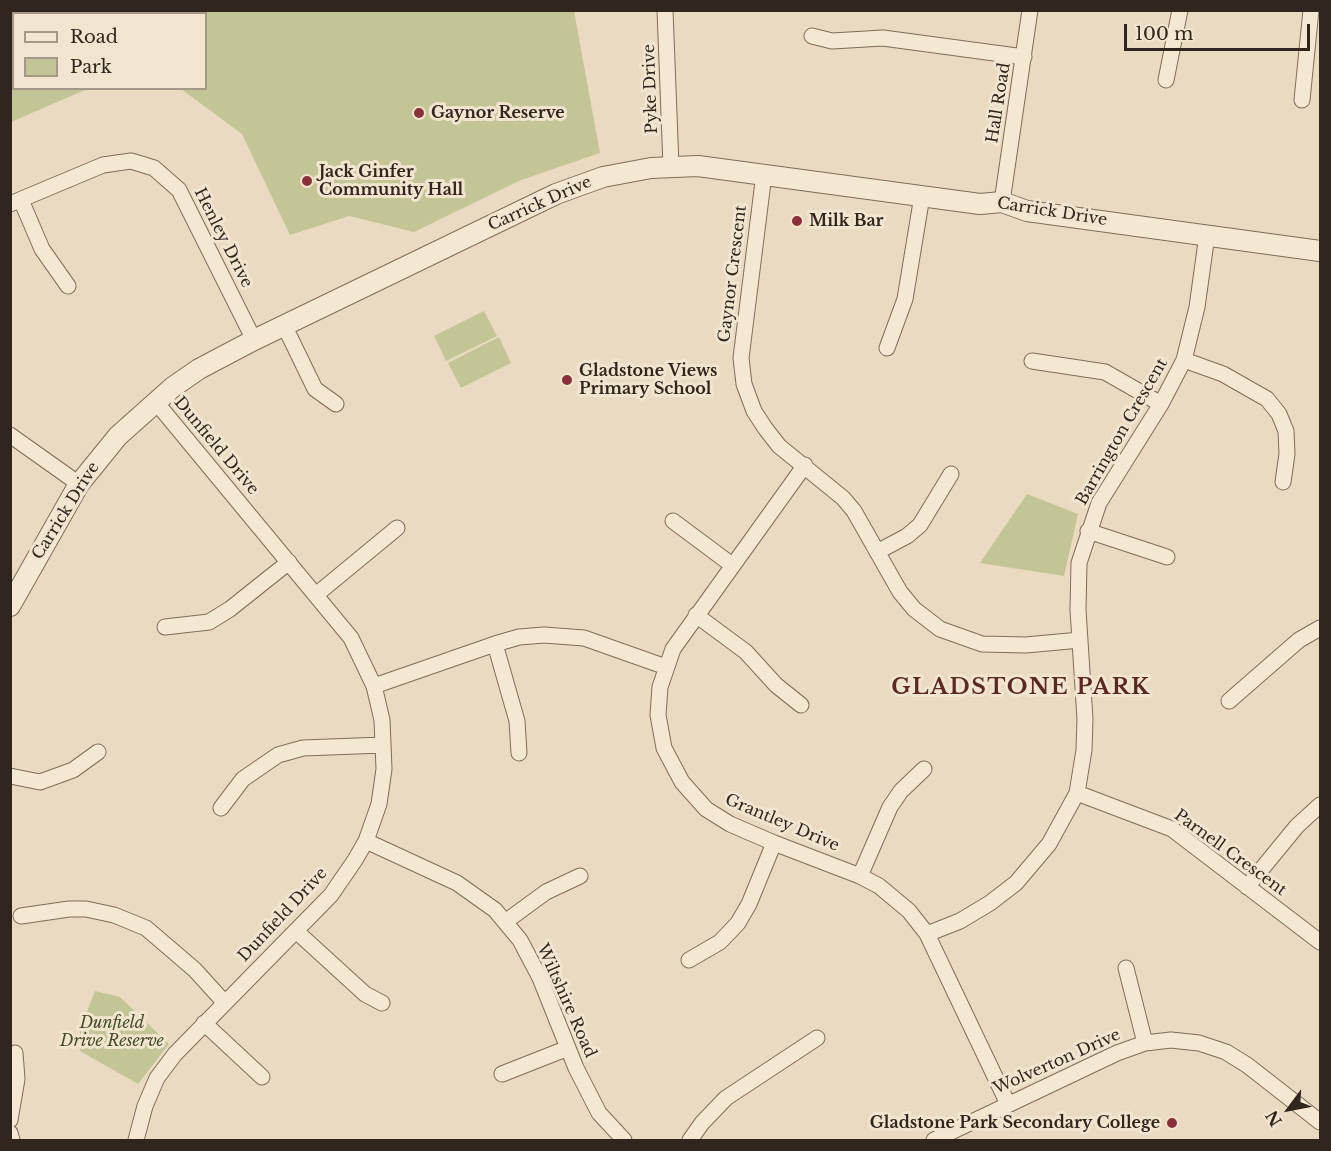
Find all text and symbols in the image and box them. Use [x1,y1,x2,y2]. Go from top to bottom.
legend [12,12,207,90]
scale bar [1127,12,1313,50]
text: 100 m [1135,23,1193,45]
text: Road [70,26,118,48]
street label: Pyke Drive [640,44,662,134]
text: Park [70,56,112,78]
street label: Hall Road [983,61,1015,145]
place label: Gaynor Reserve [431,103,565,123]
marker: Gaynor Reserve [412,106,426,120]
place label: Jack Ginfer Community Hall [319,162,463,200]
street label: Carrick Drive [485,173,595,235]
marker: Jack Ginfer Community Hall [300,174,314,188]
street label: Henley Drive [190,185,256,291]
street label: Carrick Drive [996,194,1108,230]
street label: Gaynor Crescent [715,204,751,344]
place label: Milk Bar [809,211,884,231]
marker: Milk Bar [790,214,804,228]
street label: Barrington Crescent [1072,355,1172,509]
place label: Gladstone Views Primary School [579,361,717,399]
marker: Gladstone Views Primary School [560,373,574,387]
street label: Dunfield Drive [170,393,262,499]
street label: Carrick Drive [28,459,104,563]
district label: GLADSTONE PARK [891,675,1151,701]
street label: Grantley Drive [722,790,842,856]
street label: Parnell Crescent [1170,806,1290,900]
street label: Dunfield Drive [234,864,332,966]
street label: Wiltshire Road [532,941,600,1061]
park label: Dunfield Drive Reserve [60,1013,164,1051]
street label: Wolverton Drive [990,1025,1124,1099]
north arrow [1259,1079,1319,1139]
text: N [1261,1107,1286,1130]
place label: Gladstone Park Secondary College [870,1113,1160,1133]
marker: Gladstone Park Secondary College [1165,1116,1179,1130]

